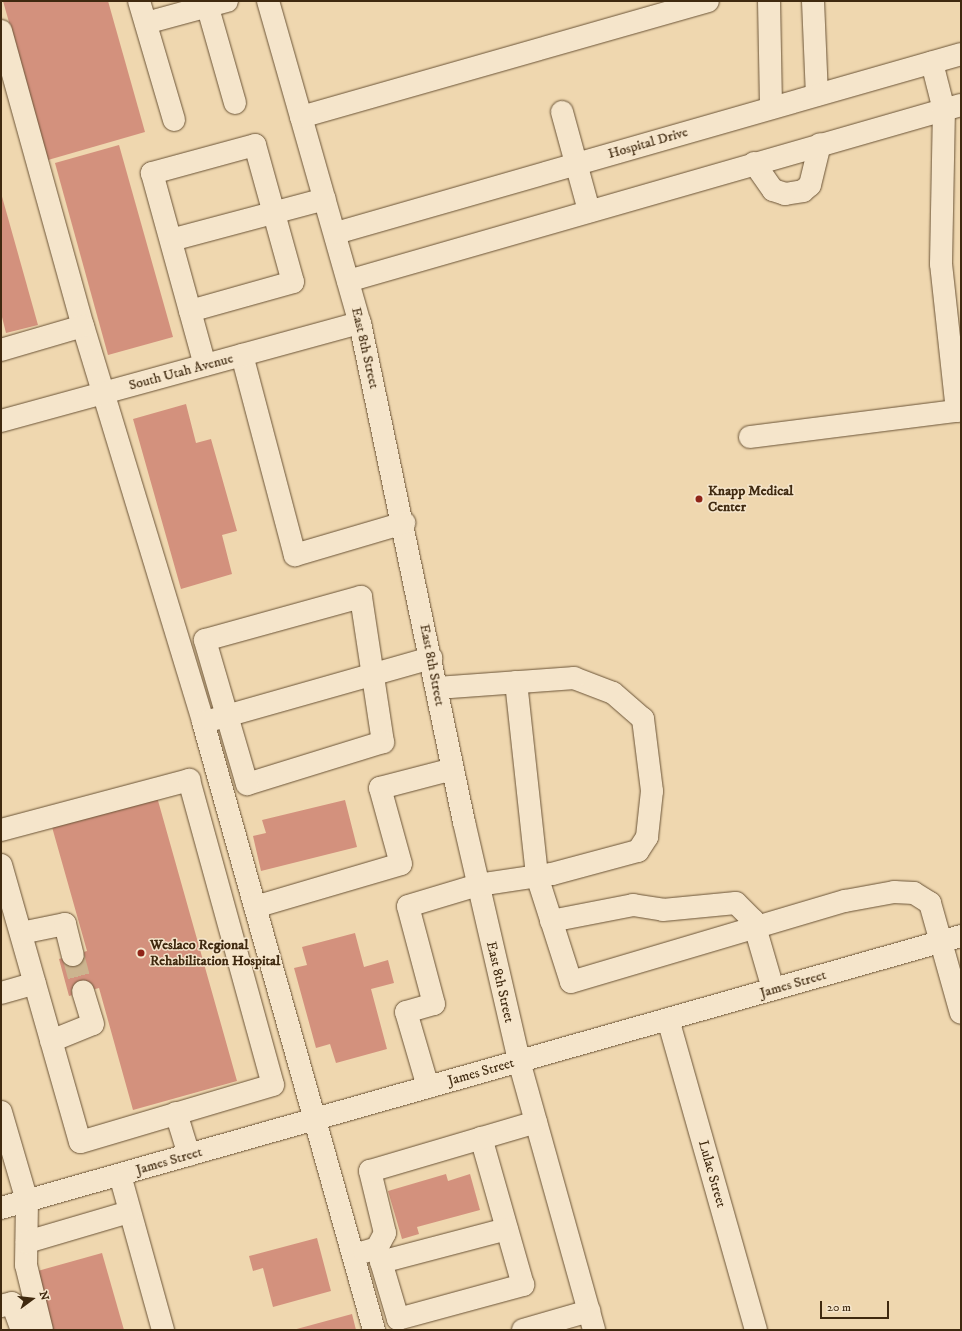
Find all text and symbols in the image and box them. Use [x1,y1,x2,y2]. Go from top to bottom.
street label: Hospital Drive [606,124,690,162]
street label: East 8th Street [347,306,383,390]
street label: South Utah Avenue [127,350,235,394]
place label: Knapp Medical Center [708,483,793,516]
marker: Knapp Medical Center [693,493,705,505]
street label: East 8th Street [416,623,448,707]
place label: Weslaco Regional Rehabilitation Hospital [150,937,280,970]
street label: East 8th Street [482,940,518,1024]
marker: Weslaco Regional Rehabilitation Hospital [135,947,147,959]
street label: James Street [758,967,828,1001]
street label: James Street [446,1055,516,1089]
street label: Lulac Street [694,1138,730,1210]
street label: James Street [134,1144,204,1178]
north arrow [12,1279,52,1319]
text: N [36,1290,52,1302]
scale bar [822,1293,891,1319]
text: 20 m [827,1300,851,1315]

